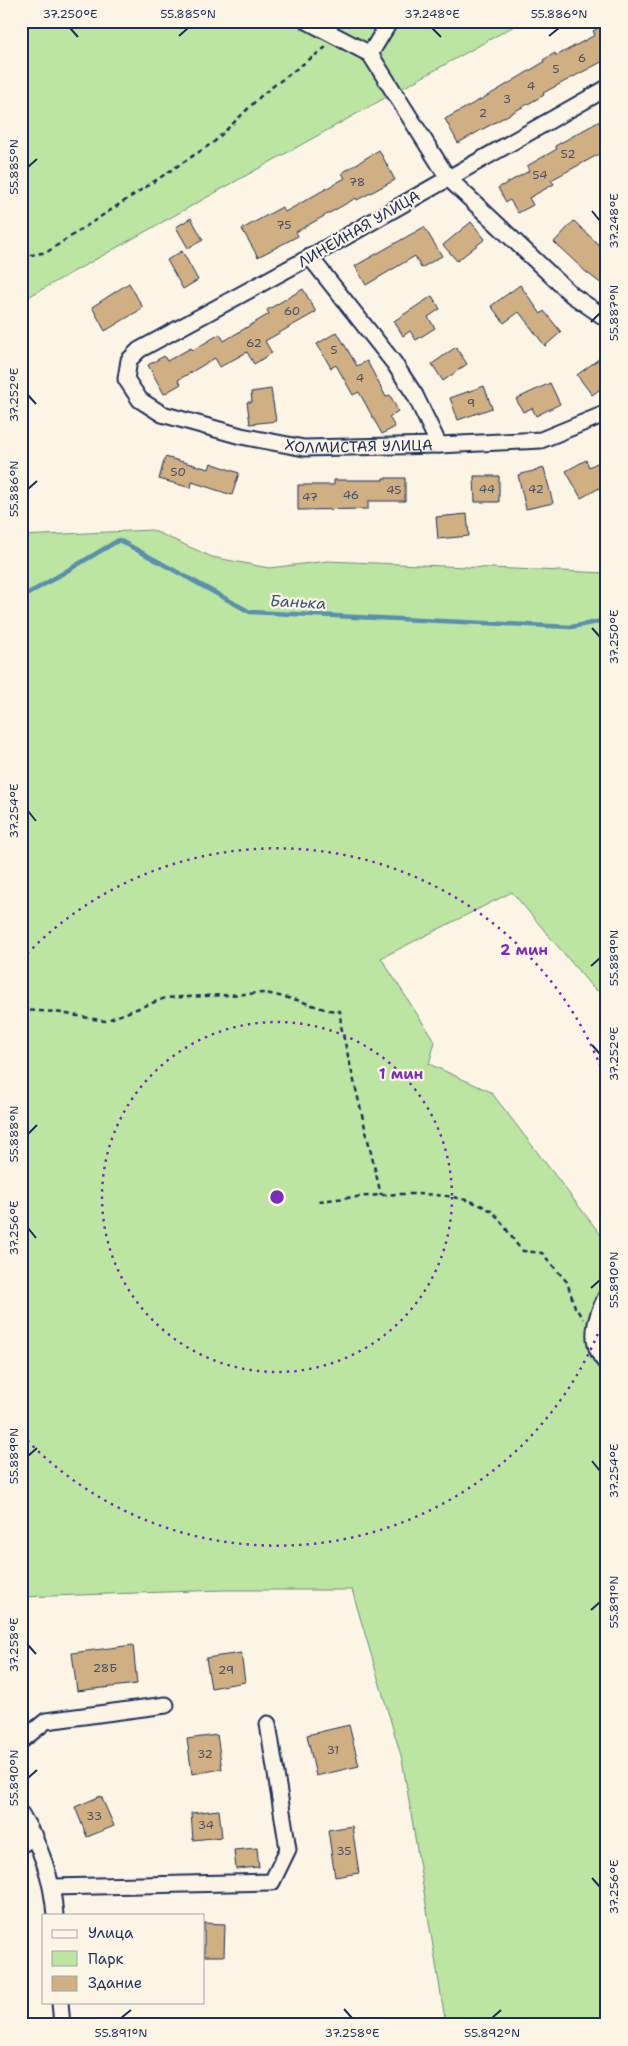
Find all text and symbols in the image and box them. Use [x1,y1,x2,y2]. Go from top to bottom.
text: 37.250°E [42,6,98,22]
text: 55.885°N [160,6,216,22]
text: 37.248°E [404,6,460,22]
text: 55.886°N [531,6,587,22]
house number: 6 [578,50,586,66]
house number: 5 [552,61,560,77]
house number: 4 [527,78,535,94]
house number: 3 [503,91,511,107]
house number: 2 [479,105,487,121]
text: 55.885°N [6,139,22,195]
house number: 52 [560,146,576,162]
house number: 54 [532,167,548,183]
house number: 78 [349,174,365,190]
street label: ЛИНЕЙНАЯ УЛИЦА [294,185,424,272]
text: 37.248°E [606,193,622,249]
house number: 75 [276,217,292,233]
text: 55.887°N [606,285,622,341]
house number: 60 [284,303,300,319]
house number: 62 [246,335,262,351]
house number: 5 [330,342,338,358]
text: 37.252°E [6,368,22,422]
house number: 4 [356,370,364,386]
house number: 9 [467,395,475,411]
street label: ХОЛМИСТАЯ УЛИЦА [283,435,433,458]
text: 55.886°N [6,461,22,517]
house number: 50 [170,464,186,480]
house number: 44 [479,481,495,497]
house number: 42 [528,481,544,497]
house number: 45 [386,482,402,498]
house number: 46 [343,487,359,503]
house number: 47 [302,489,318,505]
water label: Банька [269,590,327,614]
text: 37.250°E [606,609,622,665]
text: 37.254°E [6,784,22,838]
text: 55.889°N [606,930,622,986]
text: 2 мин [500,940,548,960]
text: 37.252°E [606,1027,622,1081]
text: 1 мин [379,1064,423,1084]
text: 55.888°N [6,1106,22,1162]
centre of rings [268,1188,286,1206]
text: 37.256°E [6,1201,22,1256]
text: 55.890°N [606,1252,622,1308]
text: 55.889°N [6,1428,22,1484]
text: 37.254°E [606,1444,622,1498]
text: 55.891°N [606,1576,622,1628]
text: 37.258°E [6,1618,22,1672]
house number: 28Б [93,1660,117,1676]
house number: 29 [218,1662,234,1678]
house number: 31 [327,1742,339,1758]
house number: 32 [197,1746,213,1762]
text: 55.890°N [6,1750,22,1806]
house number: 33 [86,1808,102,1824]
house number: 34 [198,1817,214,1833]
house number: 35 [336,1843,352,1859]
text: 37.256°E [606,1860,622,1915]
legend [42,1914,205,2004]
text: Улица [88,1923,134,1943]
text: Парк [88,1949,124,1969]
text: Здание [88,1973,142,1993]
text: 55.891°N [95,2025,147,2041]
text: 37.258°E [325,2025,379,2041]
text: 55.892°N [464,2025,520,2041]

